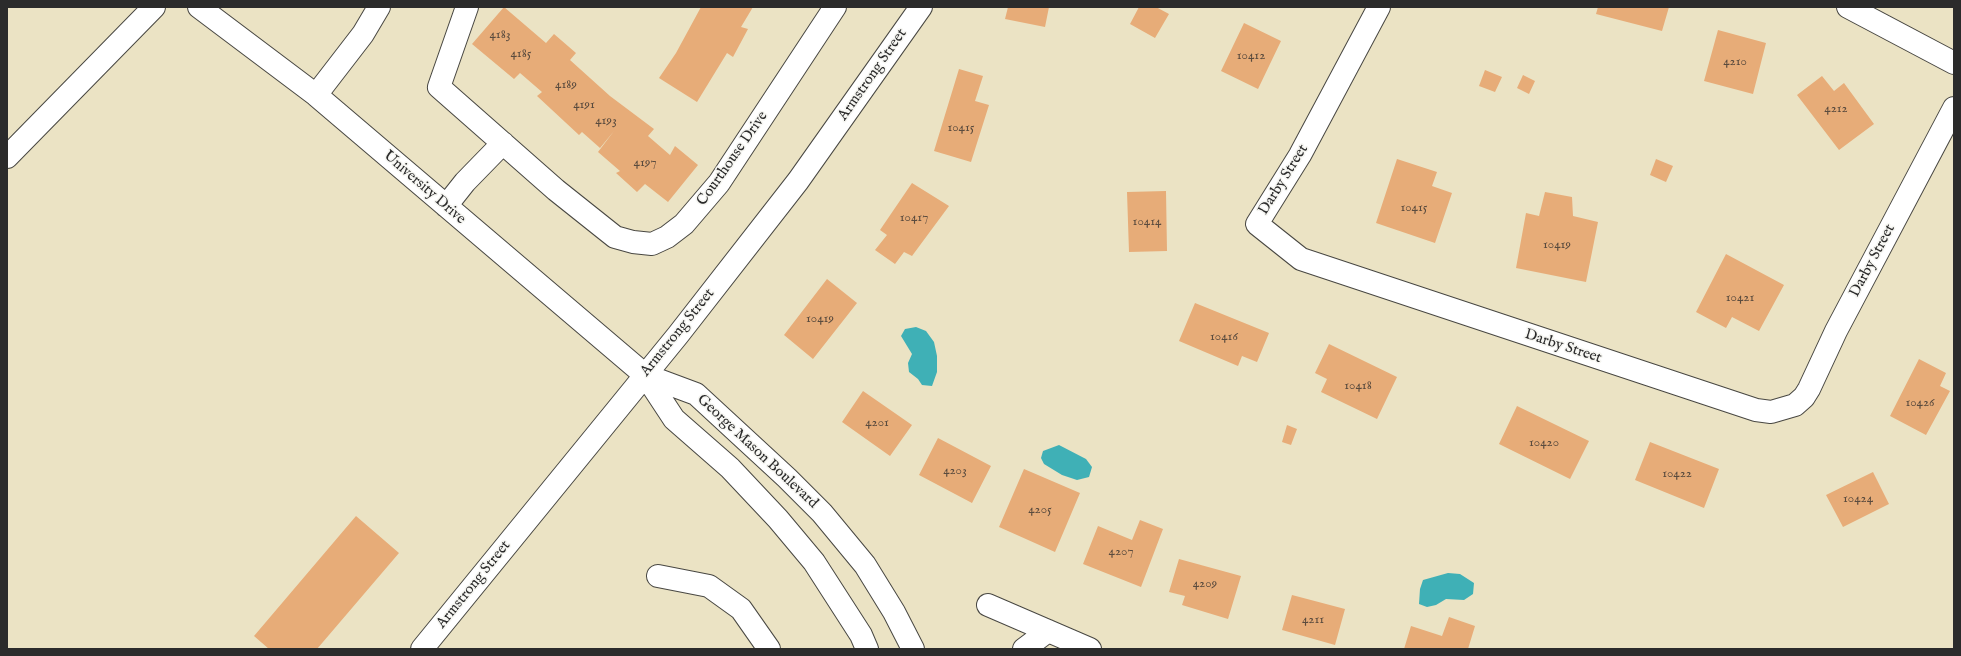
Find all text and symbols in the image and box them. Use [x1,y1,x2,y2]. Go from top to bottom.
street label: Armstrong Street [835,26,911,124]
house number: 4183 [489,27,511,43]
house number: 4185 [510,46,532,62]
house number: 10412 [1237,48,1265,64]
house number: 4210 [1723,54,1747,70]
house number: 4189 [555,77,577,93]
house number: 4191 [573,97,595,113]
house number: 4212 [1824,101,1848,117]
street label: Courthouse Drive [694,108,772,210]
house number: 4193 [595,113,617,129]
house number: 10415 [947,120,975,136]
street label: Darby Street [1255,141,1313,219]
street label: University Drive [379,147,469,229]
house number: 4197 [634,155,656,171]
house number: 10415 [1400,200,1428,216]
house number: 10417 [900,210,928,226]
house number: 10414 [1133,214,1161,230]
street label: Darby Street [1846,222,1900,300]
house number: 10419 [1543,237,1571,253]
street label: Armstrong Street [637,285,719,381]
house number: 10421 [1726,290,1754,306]
house number: 10419 [806,311,834,327]
street label: Darby Street [1522,326,1604,368]
house number: 10416 [1210,329,1238,345]
house number: 10418 [1344,378,1372,394]
street label: George Mason Boulevard [693,391,821,513]
house number: 10426 [1905,395,1935,411]
house number: 4201 [865,415,889,431]
house number: 10420 [1529,435,1559,451]
house number: 4203 [943,463,967,479]
house number: 10422 [1662,466,1692,482]
house number: 10424 [1843,491,1873,507]
house number: 4205 [1028,502,1052,518]
street label: Armstrong Street [433,537,515,633]
house number: 4207 [1109,544,1133,560]
house number: 4209 [1193,576,1217,592]
house number: 4211 [1302,612,1324,628]

